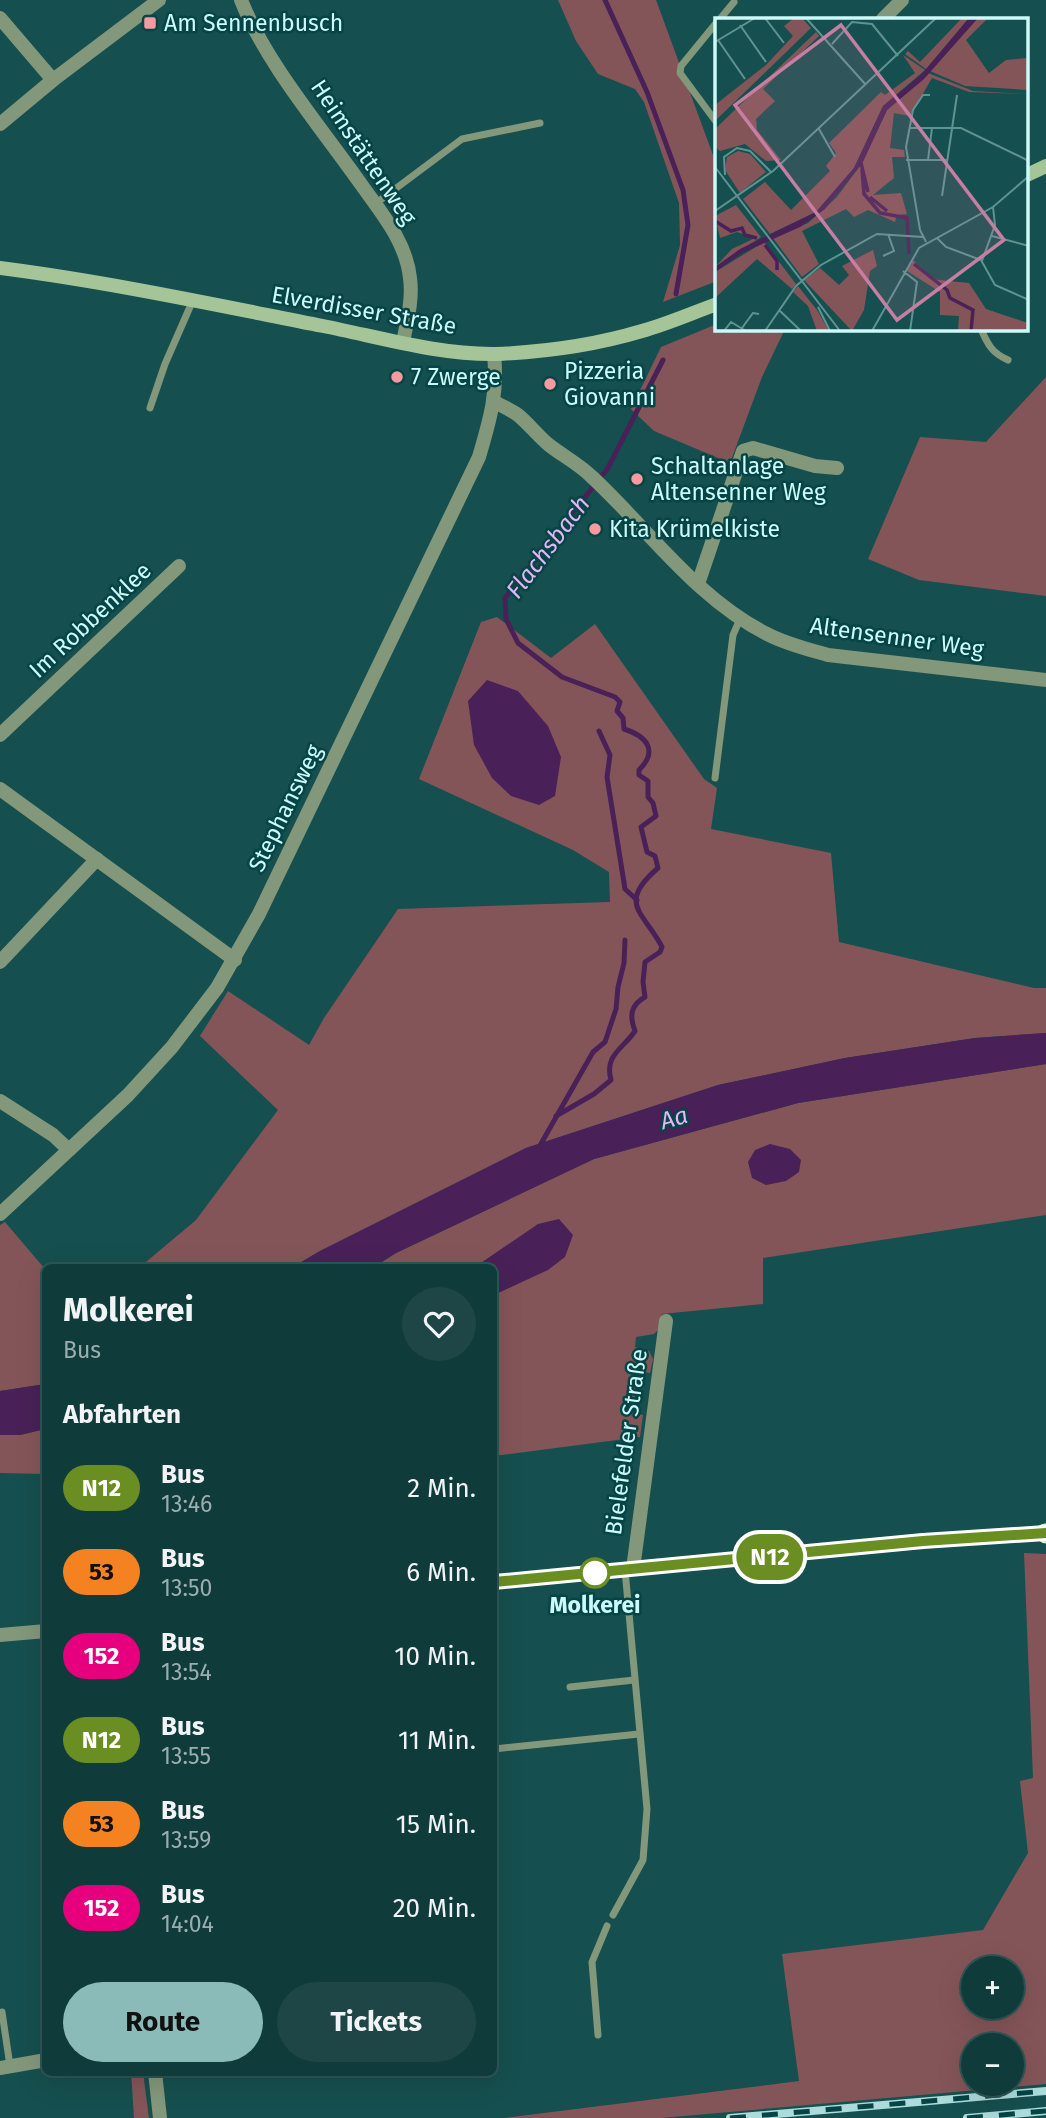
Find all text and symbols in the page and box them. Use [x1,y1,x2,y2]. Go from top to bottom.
place label: Am Sennenbusch [164,9,343,37]
marker: Am Sennenbusch [142,15,158,31]
inset map [715,18,1028,331]
street label: Heimstättenweg [305,74,423,230]
street label: Elverdisser Straße [269,280,459,340]
place label: Pizzeria Giovanni [564,357,655,411]
place label: 7 Zwerge [411,363,501,391]
marker: 7 Zwerge [389,369,405,385]
marker: Pizzeria Giovanni [542,376,558,392]
place label: Schaltanlage Altensenner Weg [651,452,826,506]
marker: Schaltanlage Altensenner Weg [629,471,645,487]
water label: Flachsbach [500,490,596,604]
place label: Kita Krümelkiste [609,515,780,543]
marker: Kita Krümelkiste [587,521,603,537]
street label: Im Robbenklee [23,556,157,684]
street label: Altensenner Weg [808,611,986,663]
street label: Stephansweg [242,740,328,876]
water label: Aa [656,1101,691,1135]
button: heart [402,1287,476,1361]
text: Molkerei [63,1290,194,1330]
text: Bus [63,1336,101,1364]
street label: Bielefelder Straße [599,1347,653,1537]
text: Abfahrten [63,1399,181,1430]
text: Bus [161,1459,204,1490]
text: 2 Min. [407,1473,476,1504]
text: N12 [82,1474,121,1502]
text: 13:46 [161,1490,212,1518]
line badge: N12 [730,1534,810,1580]
text: Bus [161,1543,204,1574]
text: N12 [750,1543,790,1571]
text: 6 Min. [406,1557,476,1588]
text: 53 [89,1558,114,1586]
marker: Molkerei [580,1558,610,1588]
text: 13:50 [161,1574,212,1602]
place label: Molkerei [549,1591,641,1619]
text: Bus [161,1627,204,1658]
text: 10 Min. [394,1641,476,1672]
text: 152 [83,1642,120,1670]
text: 13:54 [161,1658,212,1686]
text: Bus [161,1711,204,1742]
text: 11 Min. [398,1725,476,1756]
text: N12 [82,1726,121,1754]
text: 13:55 [161,1742,211,1770]
text: Bus [161,1795,204,1826]
text: 15 Min. [396,1809,476,1840]
text: 53 [89,1810,114,1838]
text: 13:59 [161,1826,211,1854]
text: Bus [161,1879,204,1910]
text: 20 Min. [393,1893,476,1924]
text: 152 [83,1894,120,1922]
text: 14:04 [161,1910,214,1938]
map controls [961,1956,1024,2096]
button: + [961,1956,1024,2019]
button: Route [63,1982,263,2062]
button: Tickets [277,1982,476,2062]
button: − [961,2033,1024,2096]

